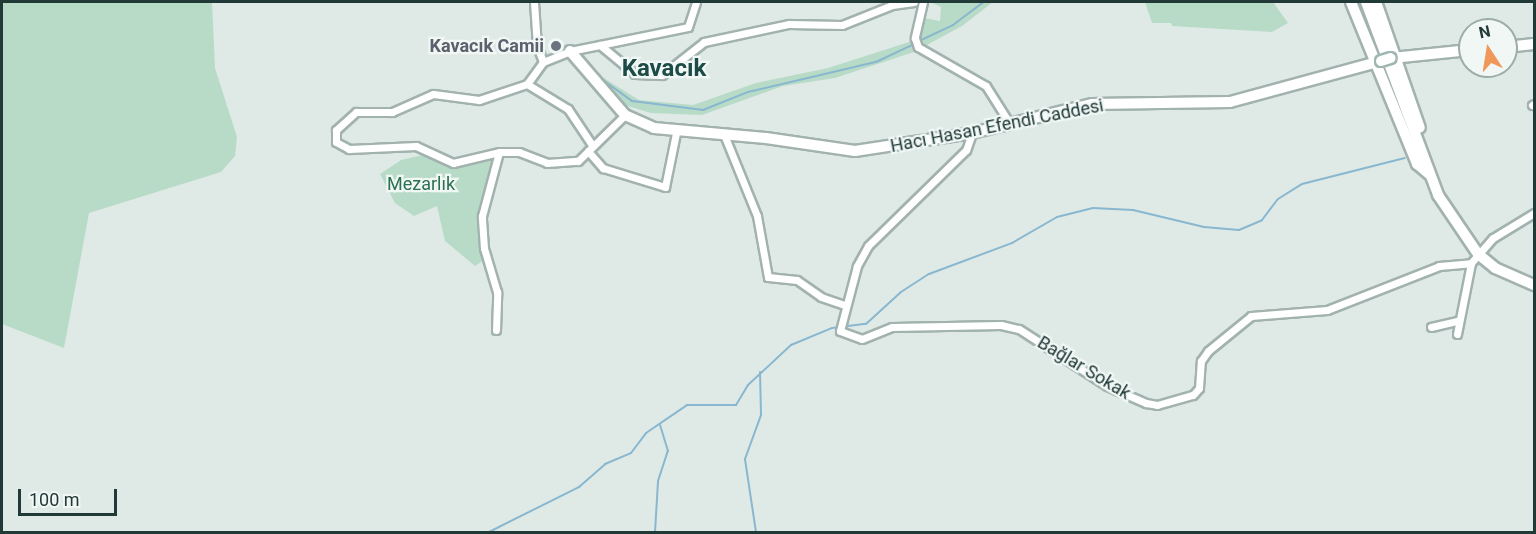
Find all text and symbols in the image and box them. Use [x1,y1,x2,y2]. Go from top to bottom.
north arrow [1458,18,1518,78]
text: N [1477,21,1492,42]
place label: Kavacık Camii [430,35,544,57]
marker: Kavacık Camii [549,39,563,53]
district label: Kavacık [622,55,706,83]
street label: Hacı Hasan Efendi Caddesi [889,95,1105,157]
park label: Mezarlık [387,173,455,195]
street label: Bağlar Sokak [1034,332,1134,404]
scale bar [21,477,120,515]
text: 100 m [29,489,80,510]

